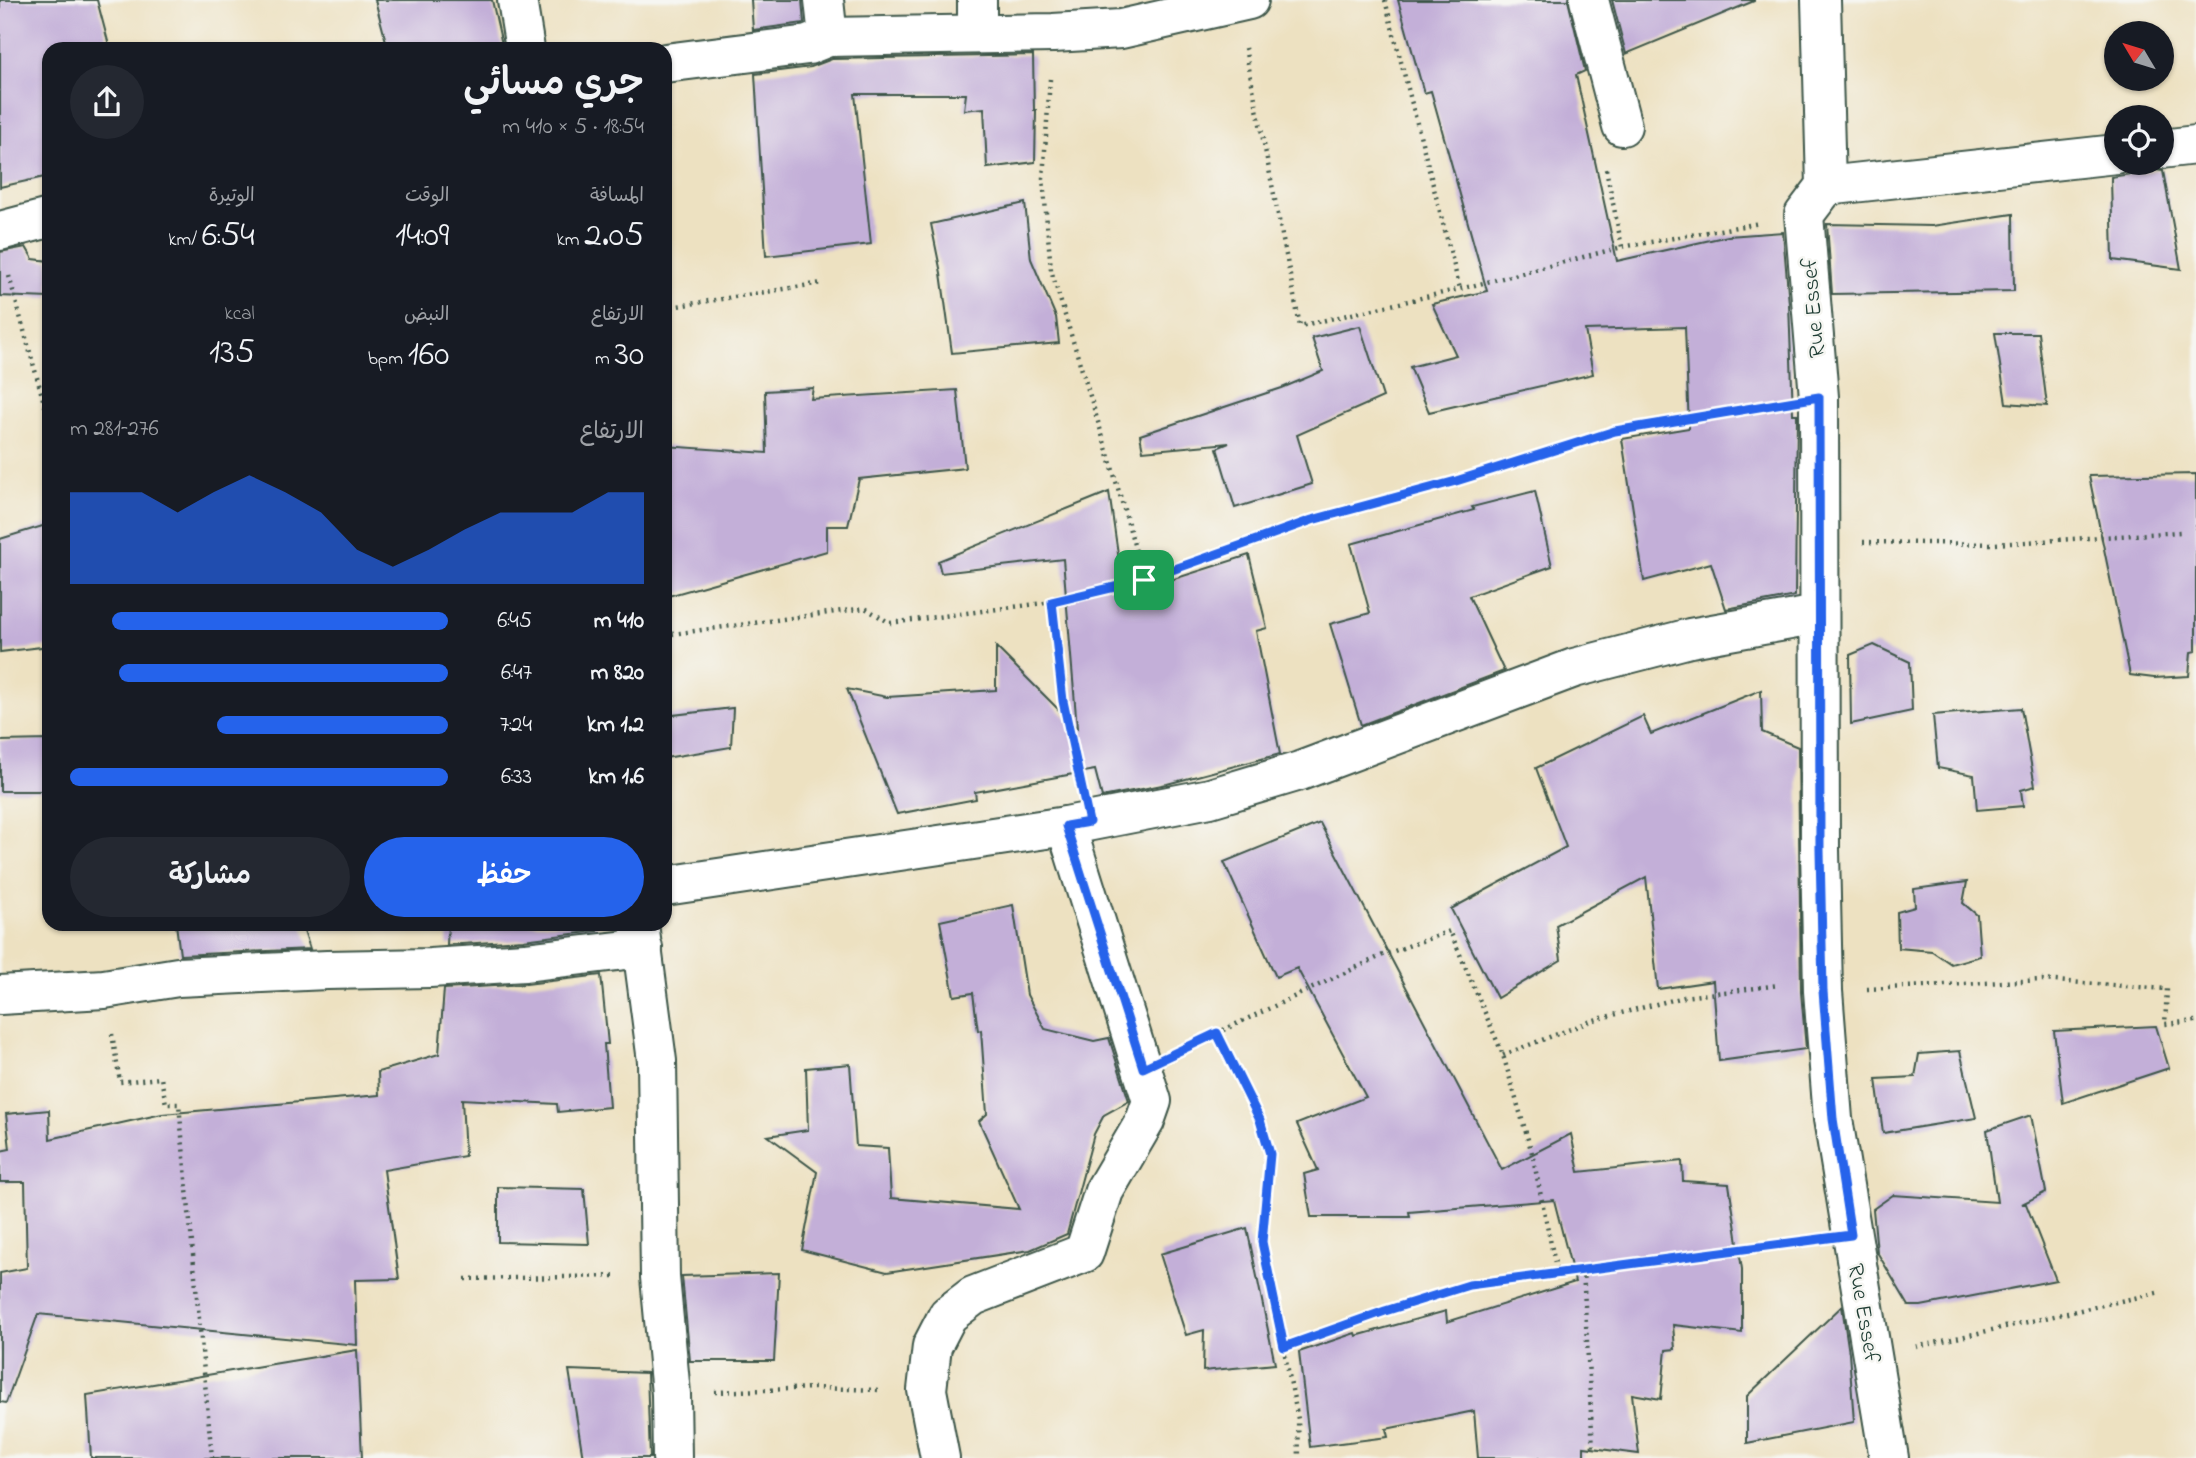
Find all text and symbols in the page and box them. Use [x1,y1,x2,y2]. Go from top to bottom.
north arrow [2104,21,2174,91]
map controls [2104,21,2174,175]
text: جري مسائي [463,57,644,113]
button: share [70,65,144,139]
button: locate [2104,105,2174,175]
text: 18:54 · 5 × 410 m [502,111,644,144]
text: الوتيرة [209,183,255,210]
text: الوقت [405,183,449,210]
text: المسافة [590,183,644,210]
text: 6:54 [202,211,255,262]
text: 14:09 [395,211,449,262]
text: 2.05 [584,211,644,262]
text: /km [168,227,202,254]
text: km [556,227,584,254]
street label: Rue Essef [1794,256,1835,359]
text: kcal [224,301,255,328]
text: النبض [404,302,449,329]
text: الارتفاع [591,302,644,329]
text: 135 [209,328,255,379]
text: 160 [408,330,449,381]
text: 30 [614,330,644,381]
text: bpm [368,346,408,373]
text: m [595,346,614,373]
text: 276–281 m [70,413,159,446]
text: الارتفاع [580,416,644,449]
pin [1114,550,1174,610]
icon: arrive [1125,561,1163,599]
text: 6:45 [497,605,532,638]
text: 410 m [594,605,644,638]
text: 6:47 [501,657,532,690]
text: 820 m [590,657,644,690]
text: 7:24 [500,709,532,742]
text: 1.2 km [587,709,644,742]
text: 6:33 [501,761,532,794]
text: 1.6 km [588,761,644,794]
button: مشاركة [70,837,350,917]
button: حفظ [364,837,644,917]
street label: Rue Essef [1838,1261,1888,1366]

